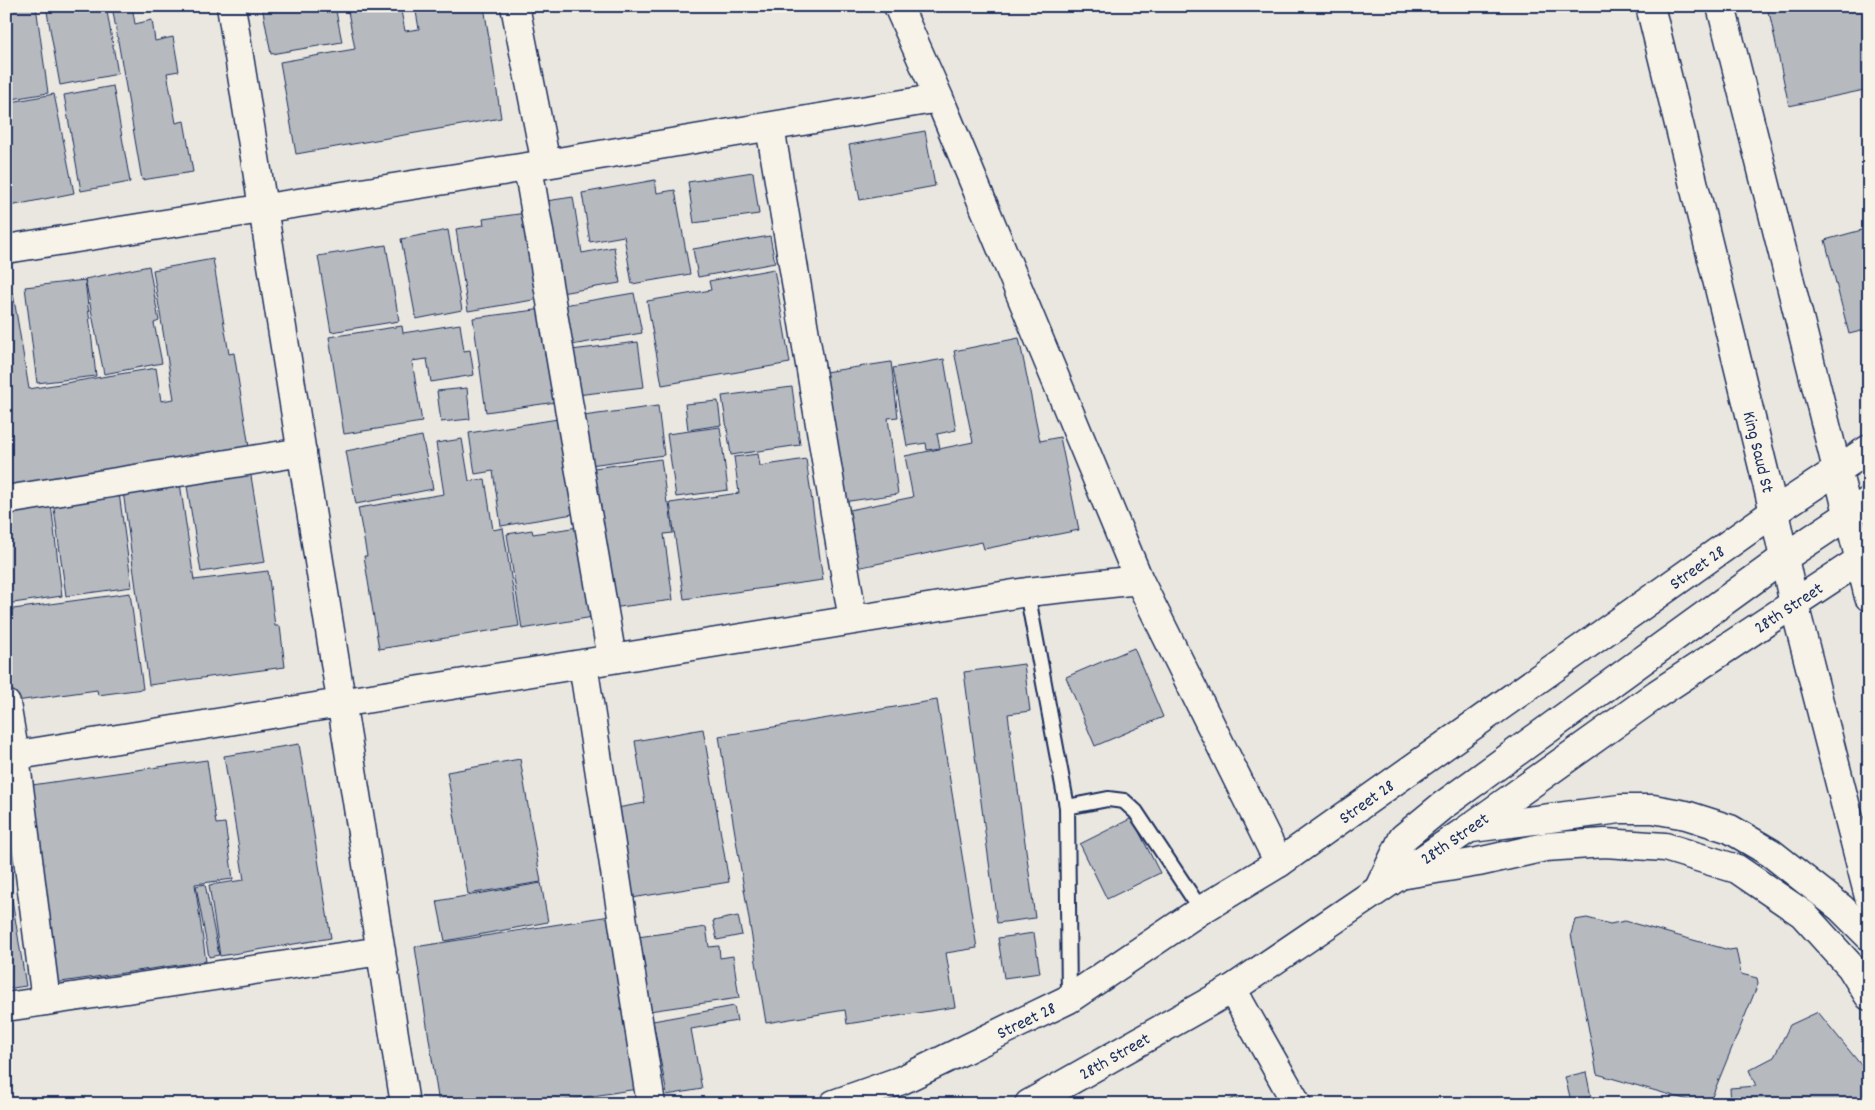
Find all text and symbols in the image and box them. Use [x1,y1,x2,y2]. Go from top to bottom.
street label: King Saud St [1735,409,1779,496]
street label: Street 28 [1665,540,1731,597]
street label: 28th Street [1750,577,1829,641]
street label: Street 28 [1335,775,1401,832]
street label: 28th Street [1417,808,1495,873]
street label: Street 28 [993,997,1061,1047]
street label: 28th Street [1075,1028,1156,1088]

